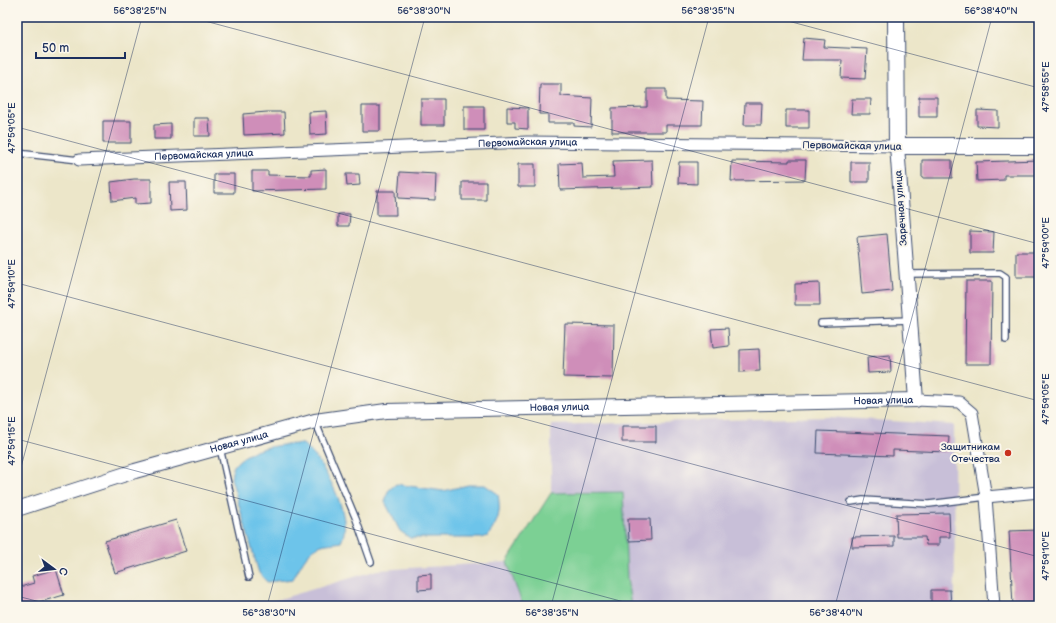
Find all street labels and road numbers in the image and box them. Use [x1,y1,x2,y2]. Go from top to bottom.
street label: Первомайская улица [478,136,577,150]
street label: Первомайская улица [802,139,902,153]
street label: Первомайская улица [154,147,254,163]
street label: Заречная улица [892,170,910,246]
street label: Новая улица [853,394,914,407]
street label: Новая улица [529,401,590,414]
street label: Новая улица [209,428,270,456]

